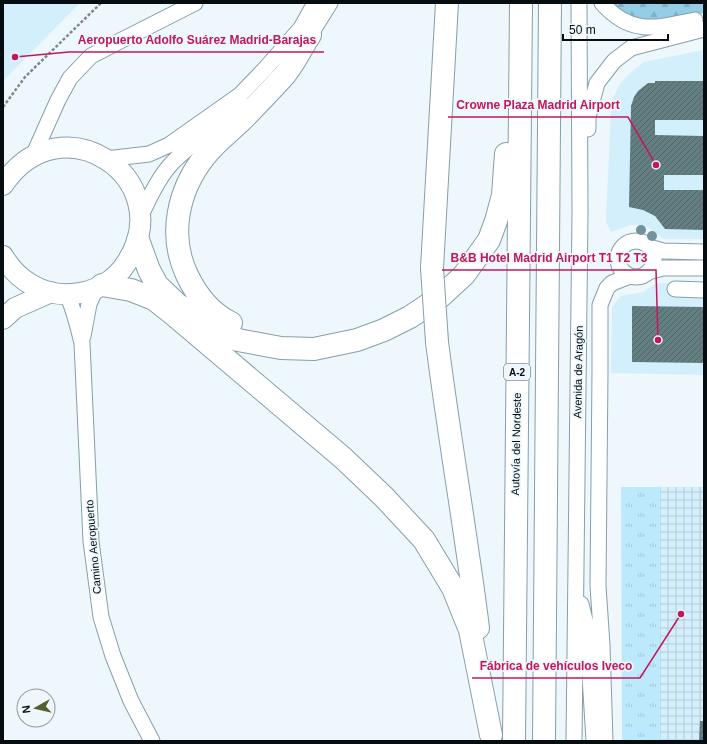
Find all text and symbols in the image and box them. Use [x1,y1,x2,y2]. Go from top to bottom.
scale bar [563,16,668,42]
text: 50 m [569,23,596,37]
callout: Aeropuerto Adolfo Suárez Madrid-Barajas [69,28,324,52]
text: Aeropuerto Adolfo Suárez Madrid-Barajas [78,33,316,47]
callout: Crowne Plaza Madrid Airport [448,93,628,117]
text: Crowne Plaza Madrid Airport [456,98,620,112]
callout: B&B Hotel Madrid Airport T1 T2 T3 [442,246,656,270]
text: B&B Hotel Madrid Airport T1 T2 T3 [451,251,648,265]
street label: Avenida de Aragón [571,326,585,418]
road number: A-2 [504,364,530,380]
street label: Autovía del Nordeste [509,393,523,495]
street label: Camino Aeropuerto [83,499,103,595]
callout: Fábrica de vehículos Iveco [472,654,640,678]
text: Fábrica de vehículos Iveco [480,659,632,673]
north arrow [16,688,56,728]
text: N [20,705,33,714]

